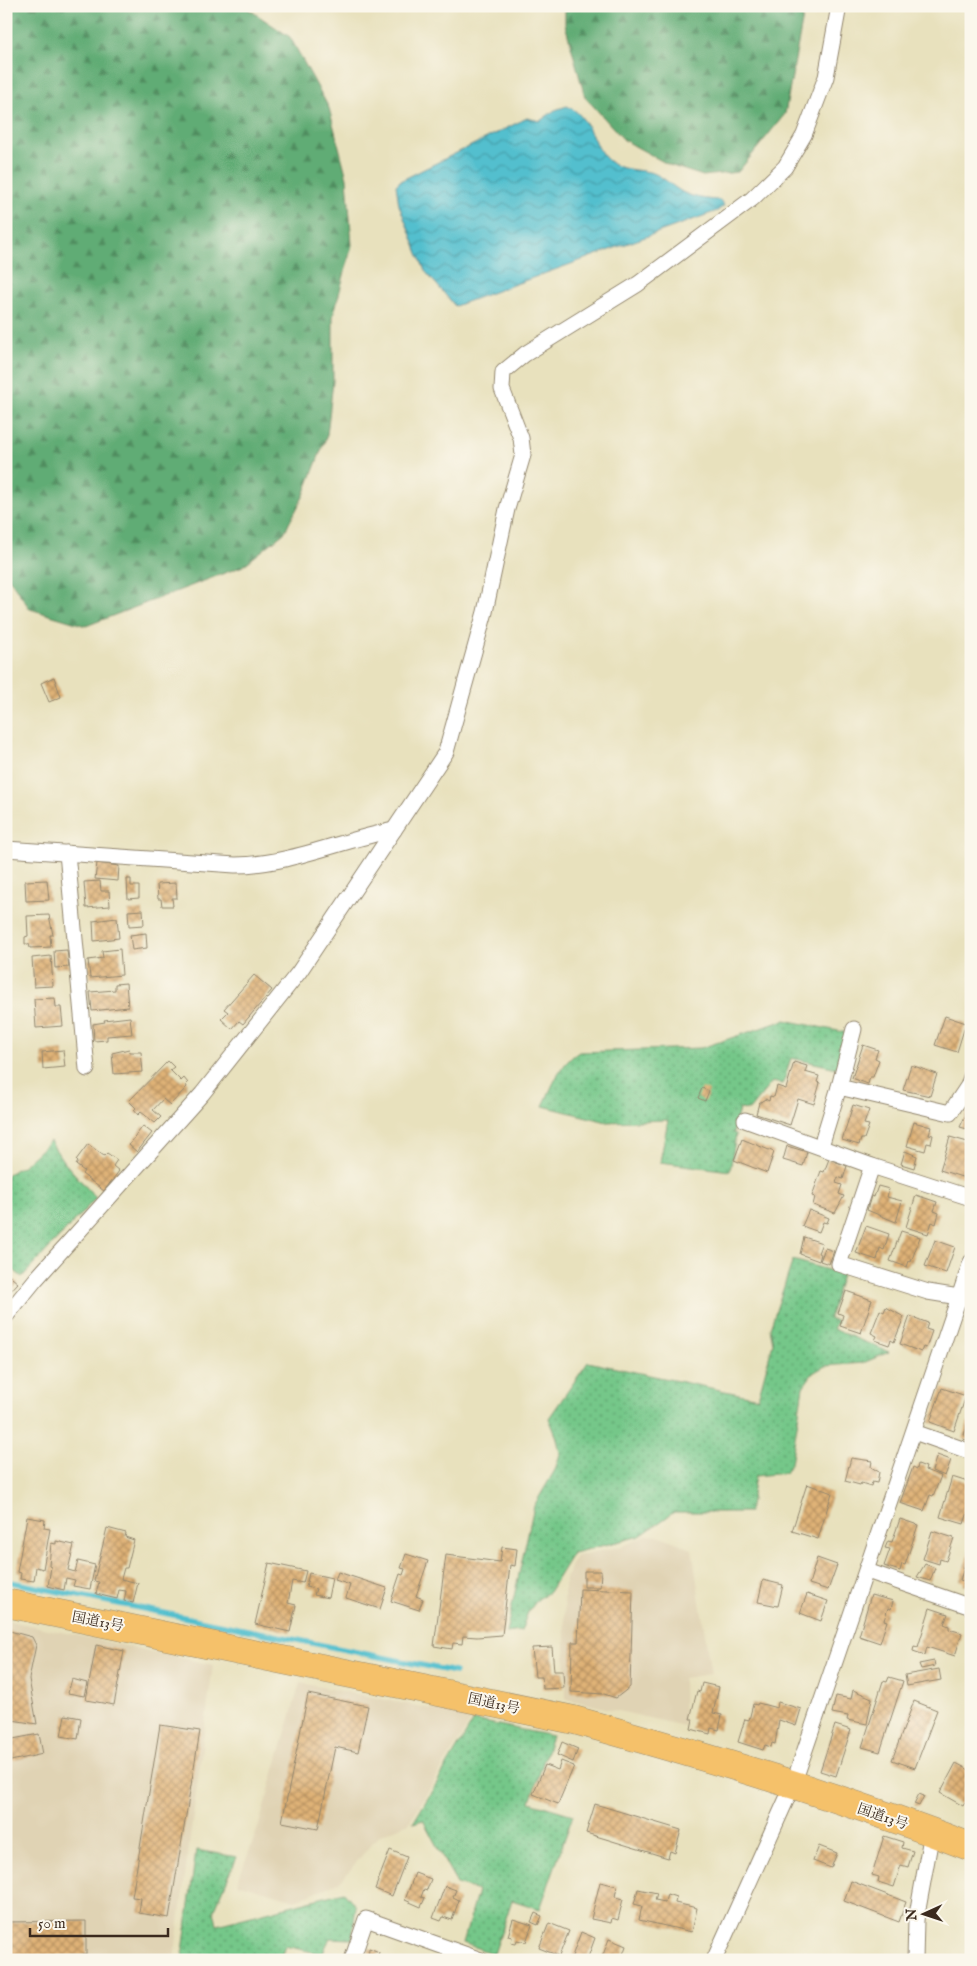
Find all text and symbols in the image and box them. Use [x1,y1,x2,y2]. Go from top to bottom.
street label: 国道13号 [70,1608,125,1636]
street label: 国道13号 [466,1690,521,1718]
street label: 国道13号 [855,1800,910,1834]
north arrow [900,1888,950,1938]
scale bar [30,1906,168,1938]
text: N [903,1908,921,1922]
text: 50 m [38,1914,66,1933]

